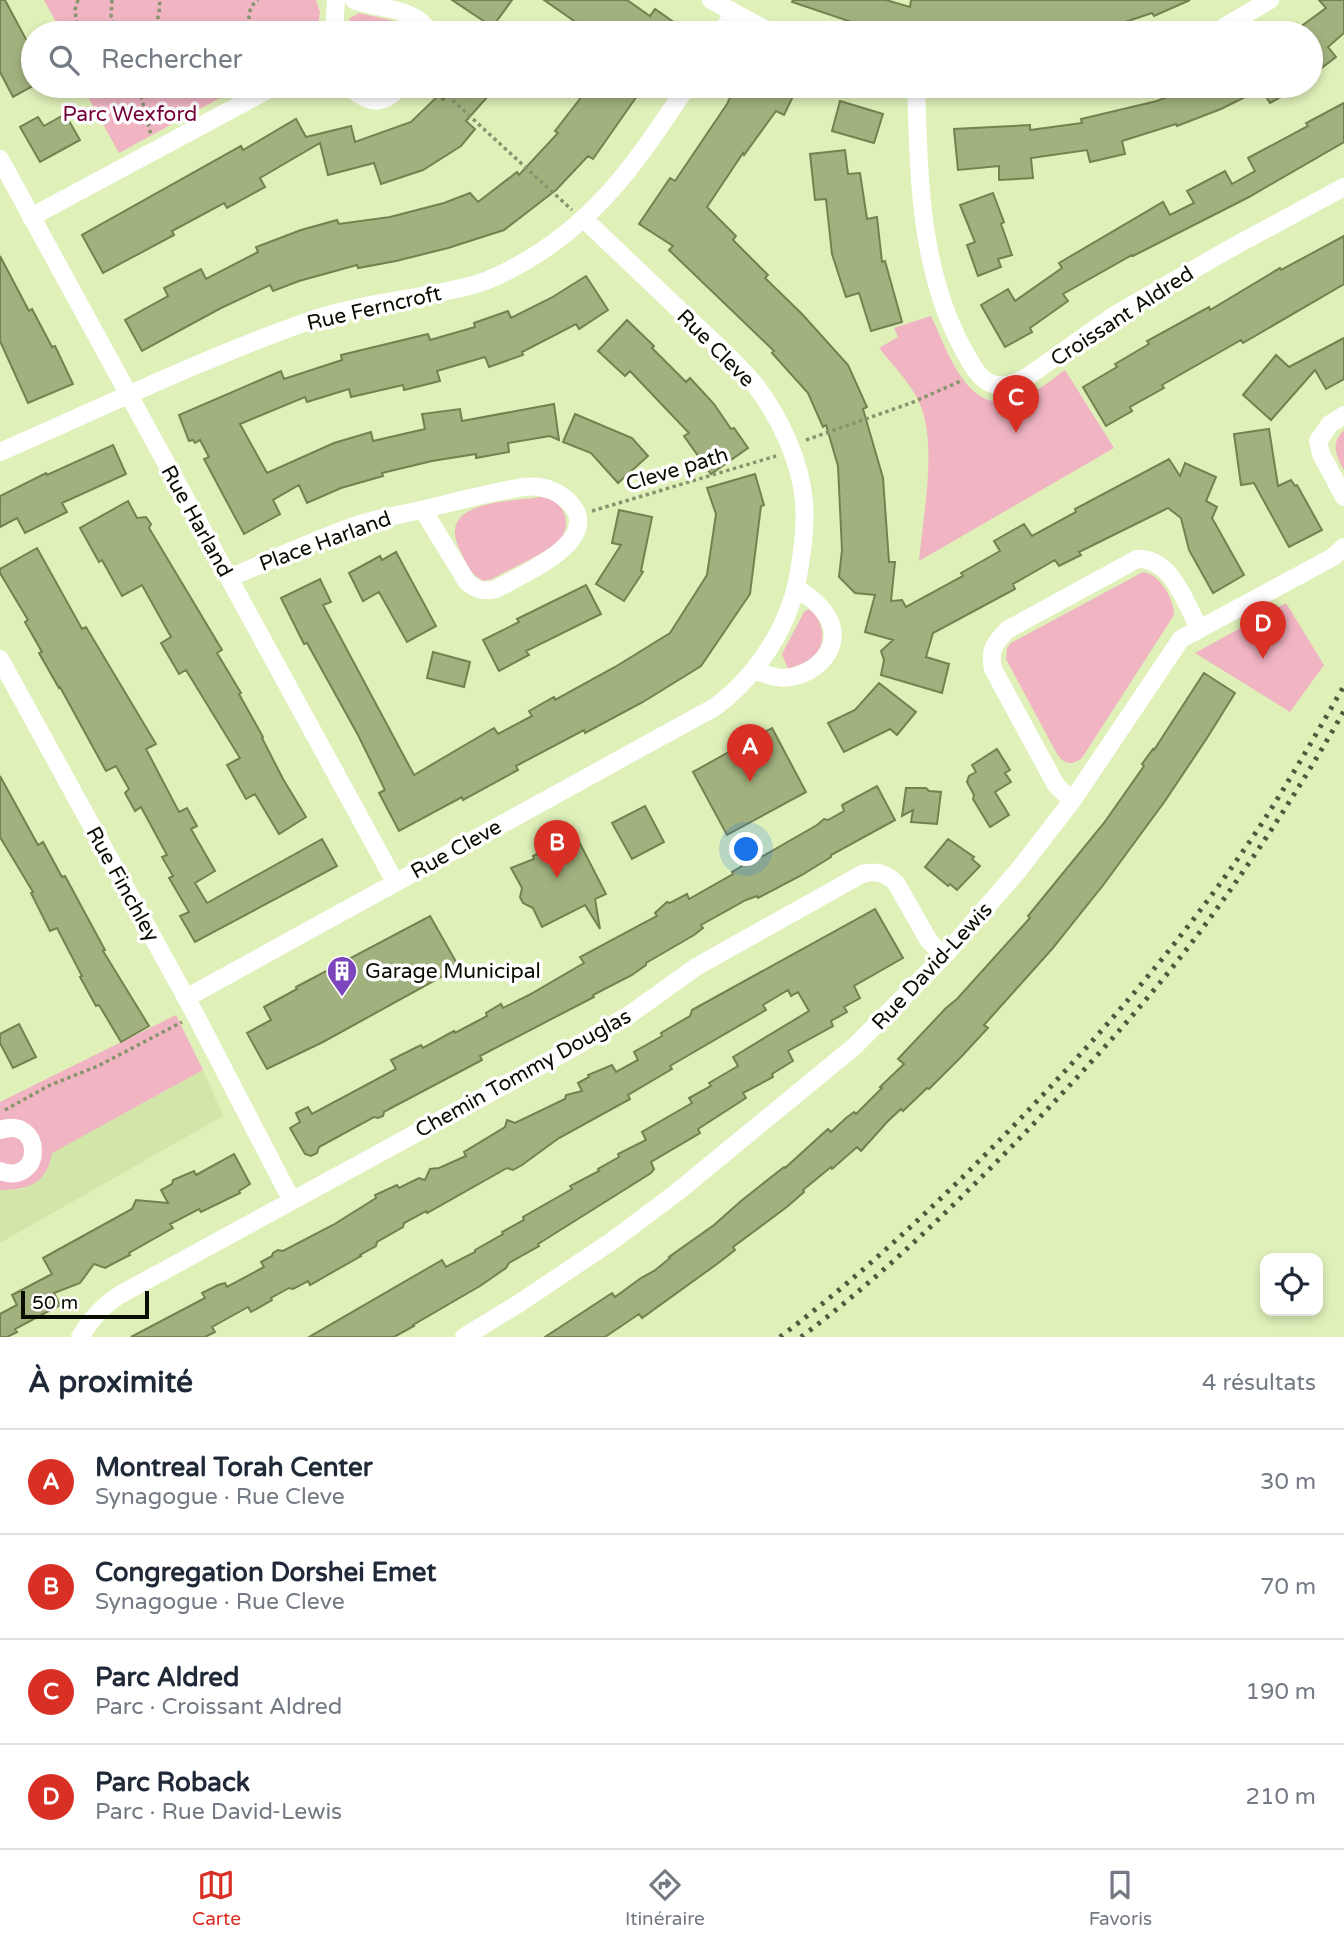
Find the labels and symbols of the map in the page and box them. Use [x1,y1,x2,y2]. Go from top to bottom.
park label: Parc Wexford [63,102,197,127]
street label: Croissant Aldred [1046,261,1198,372]
street label: Rue Ferncroft [304,281,444,336]
street label: Rue Cleve [672,304,760,392]
pin: C [993,375,1039,433]
street label: Cleve path [623,442,731,497]
street label: Rue Harland [156,461,238,581]
street label: Place Harland [256,506,394,577]
pin: D [1240,601,1286,659]
pin: A [727,724,773,782]
street label: Rue Cleve [407,814,506,885]
pin: B [534,820,580,878]
street label: Rue Finchley [81,822,165,946]
your location [729,832,763,866]
street label: Rue David-Lewis [867,897,998,1035]
building icon: Garage Municipal [325,954,359,998]
place label: Garage Municipal [365,959,541,984]
street label: Chemin Tommy Douglas [411,1004,635,1143]
scale bar [21,1288,149,1320]

